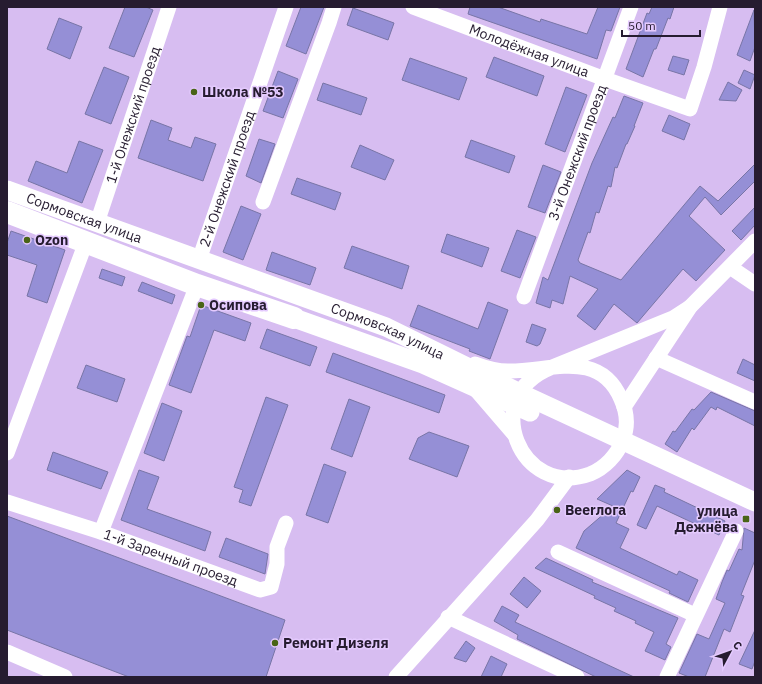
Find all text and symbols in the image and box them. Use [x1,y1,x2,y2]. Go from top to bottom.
scale bar [622,12,700,38]
text: 50 m [628,18,656,33]
street label: Молодёжная улица [467,20,592,81]
street label: 1-й Онежский проезд [102,44,164,186]
street label: 3-й Онежский проезд [544,82,611,223]
place label: Школа №53 [202,83,284,101]
marker: Школа №53 [189,87,199,97]
street label: 2-й Онежский проезд [195,108,259,249]
street label: Сормовская улица [24,189,145,247]
place label: Ozon [35,231,68,249]
marker: Ozon [22,235,32,245]
place label: Осипова [209,296,267,314]
street label: Сормовская улица [328,299,448,364]
marker: Осипова [196,300,206,310]
place label: Beerлога [565,501,626,519]
place label: улица Дежнёва [674,502,738,536]
marker: Beerлога [552,505,562,515]
marker: улица Дежнёва [741,514,751,524]
street label: 1-й Заречный проезд [101,525,240,590]
north arrow [710,632,750,672]
place label: Ремонт Дизеля [283,634,389,652]
marker: Ремонт Дизеля [270,638,280,648]
text: С [730,638,745,653]

